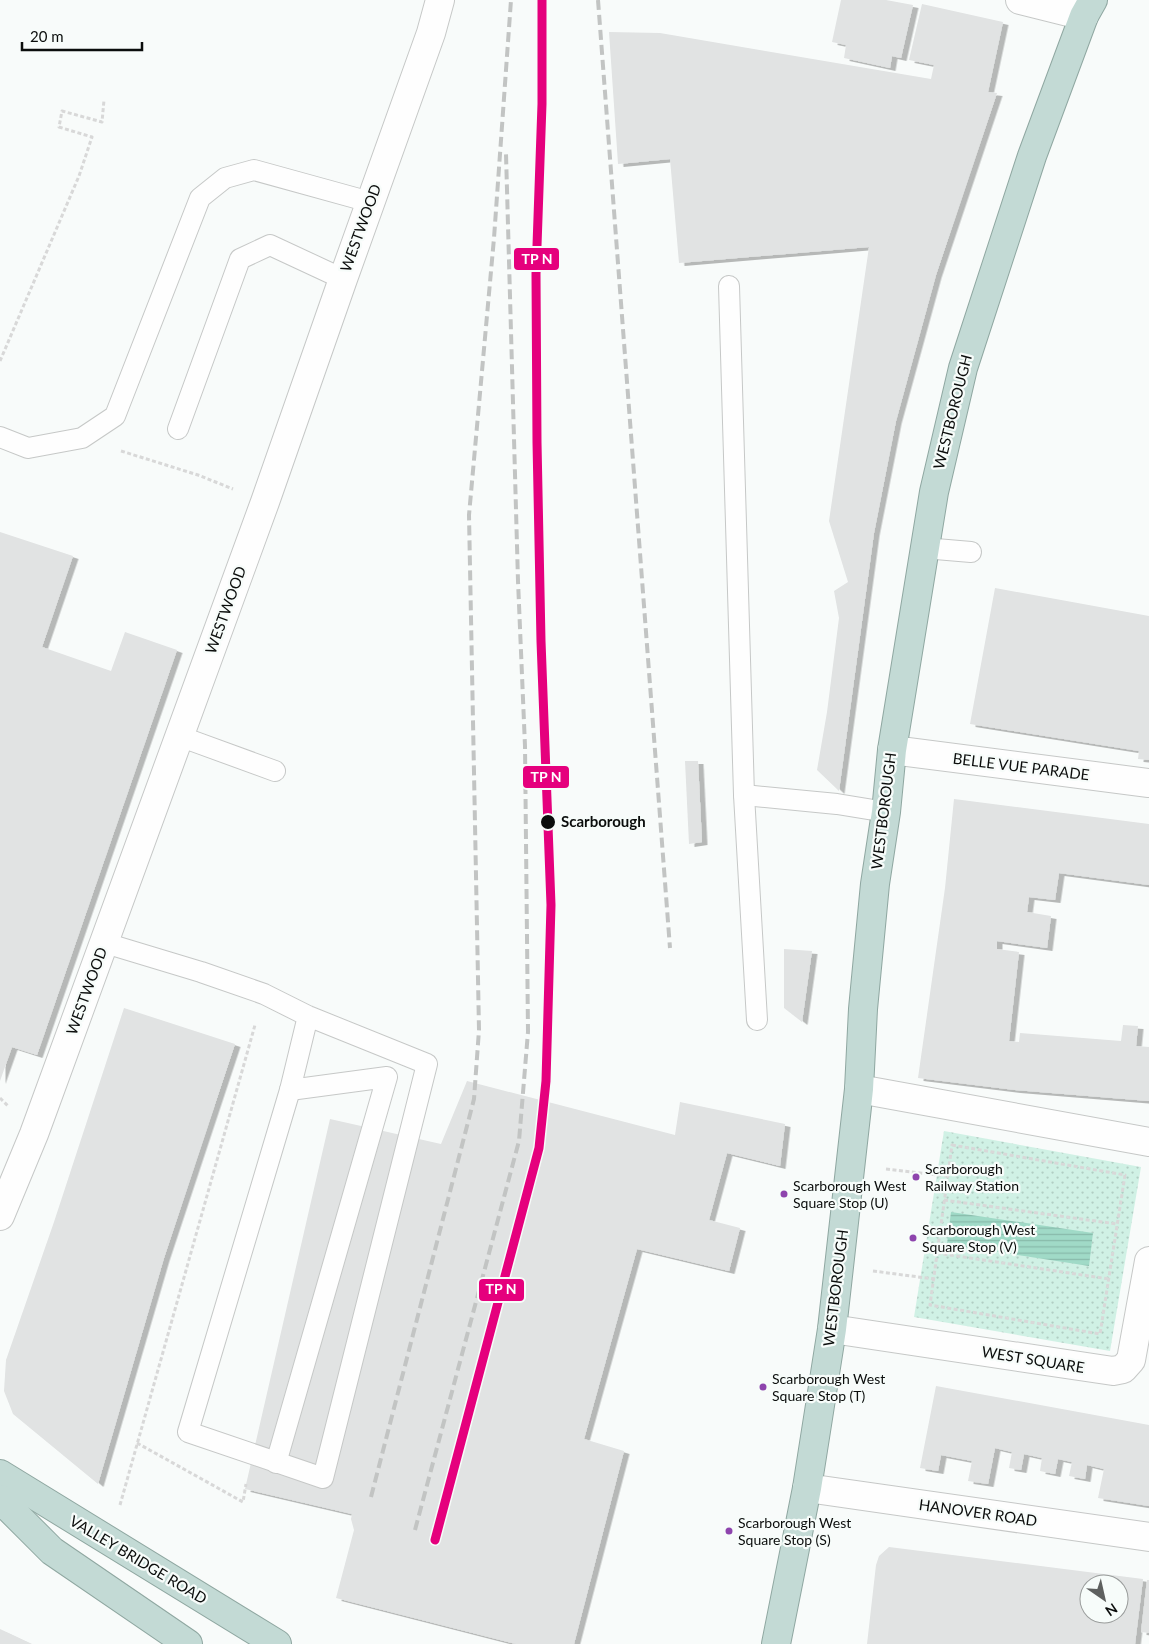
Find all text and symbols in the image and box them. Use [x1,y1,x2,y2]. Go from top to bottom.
scale bar [22,20,142,52]
text: 20 m [30,27,64,45]
street label: WESTWOOD [336,181,384,274]
line badge: TP N [513,247,560,271]
text: TP N [522,250,552,267]
street label: WESTBOROUGH [929,353,975,471]
street label: WESTWOOD [201,563,249,656]
street label: BELLE VUE PARADE [952,749,1090,783]
street label: WESTBOROUGH [867,751,899,870]
line badge: TP N [522,765,570,789]
text: TP N [531,768,561,785]
place label: Scarborough [561,812,646,830]
marker: Scarborough [539,813,557,831]
street label: WESTWOOD [62,944,110,1037]
place label: Scarborough Railway Station [925,1160,1019,1194]
marker: Scarborough Railway Station [911,1172,921,1182]
place label: Scarborough West Square Stop (U) [793,1177,906,1211]
marker: Scarborough West Square Stop (U) [779,1189,789,1199]
place label: Scarborough West Square Stop (V) [922,1221,1035,1255]
street label: WESTBOROUGH [819,1228,851,1347]
marker: Scarborough West Square Stop (V) [908,1233,918,1243]
line badge: TP N [478,1278,525,1302]
text: TP N [486,1280,516,1297]
street label: WEST SQUARE [981,1342,1086,1376]
place label: Scarborough West Square Stop (T) [772,1370,885,1404]
marker: Scarborough West Square Stop (T) [758,1382,768,1392]
street label: HANOVER ROAD [918,1495,1039,1529]
street label: VALLEY BRIDGE ROAD [67,1511,210,1607]
place label: Scarborough West Square Stop (S) [738,1514,851,1548]
marker: Scarborough West Square Stop (S) [724,1526,734,1536]
north arrow [1079,1574,1129,1624]
text: N [1102,1600,1121,1620]

